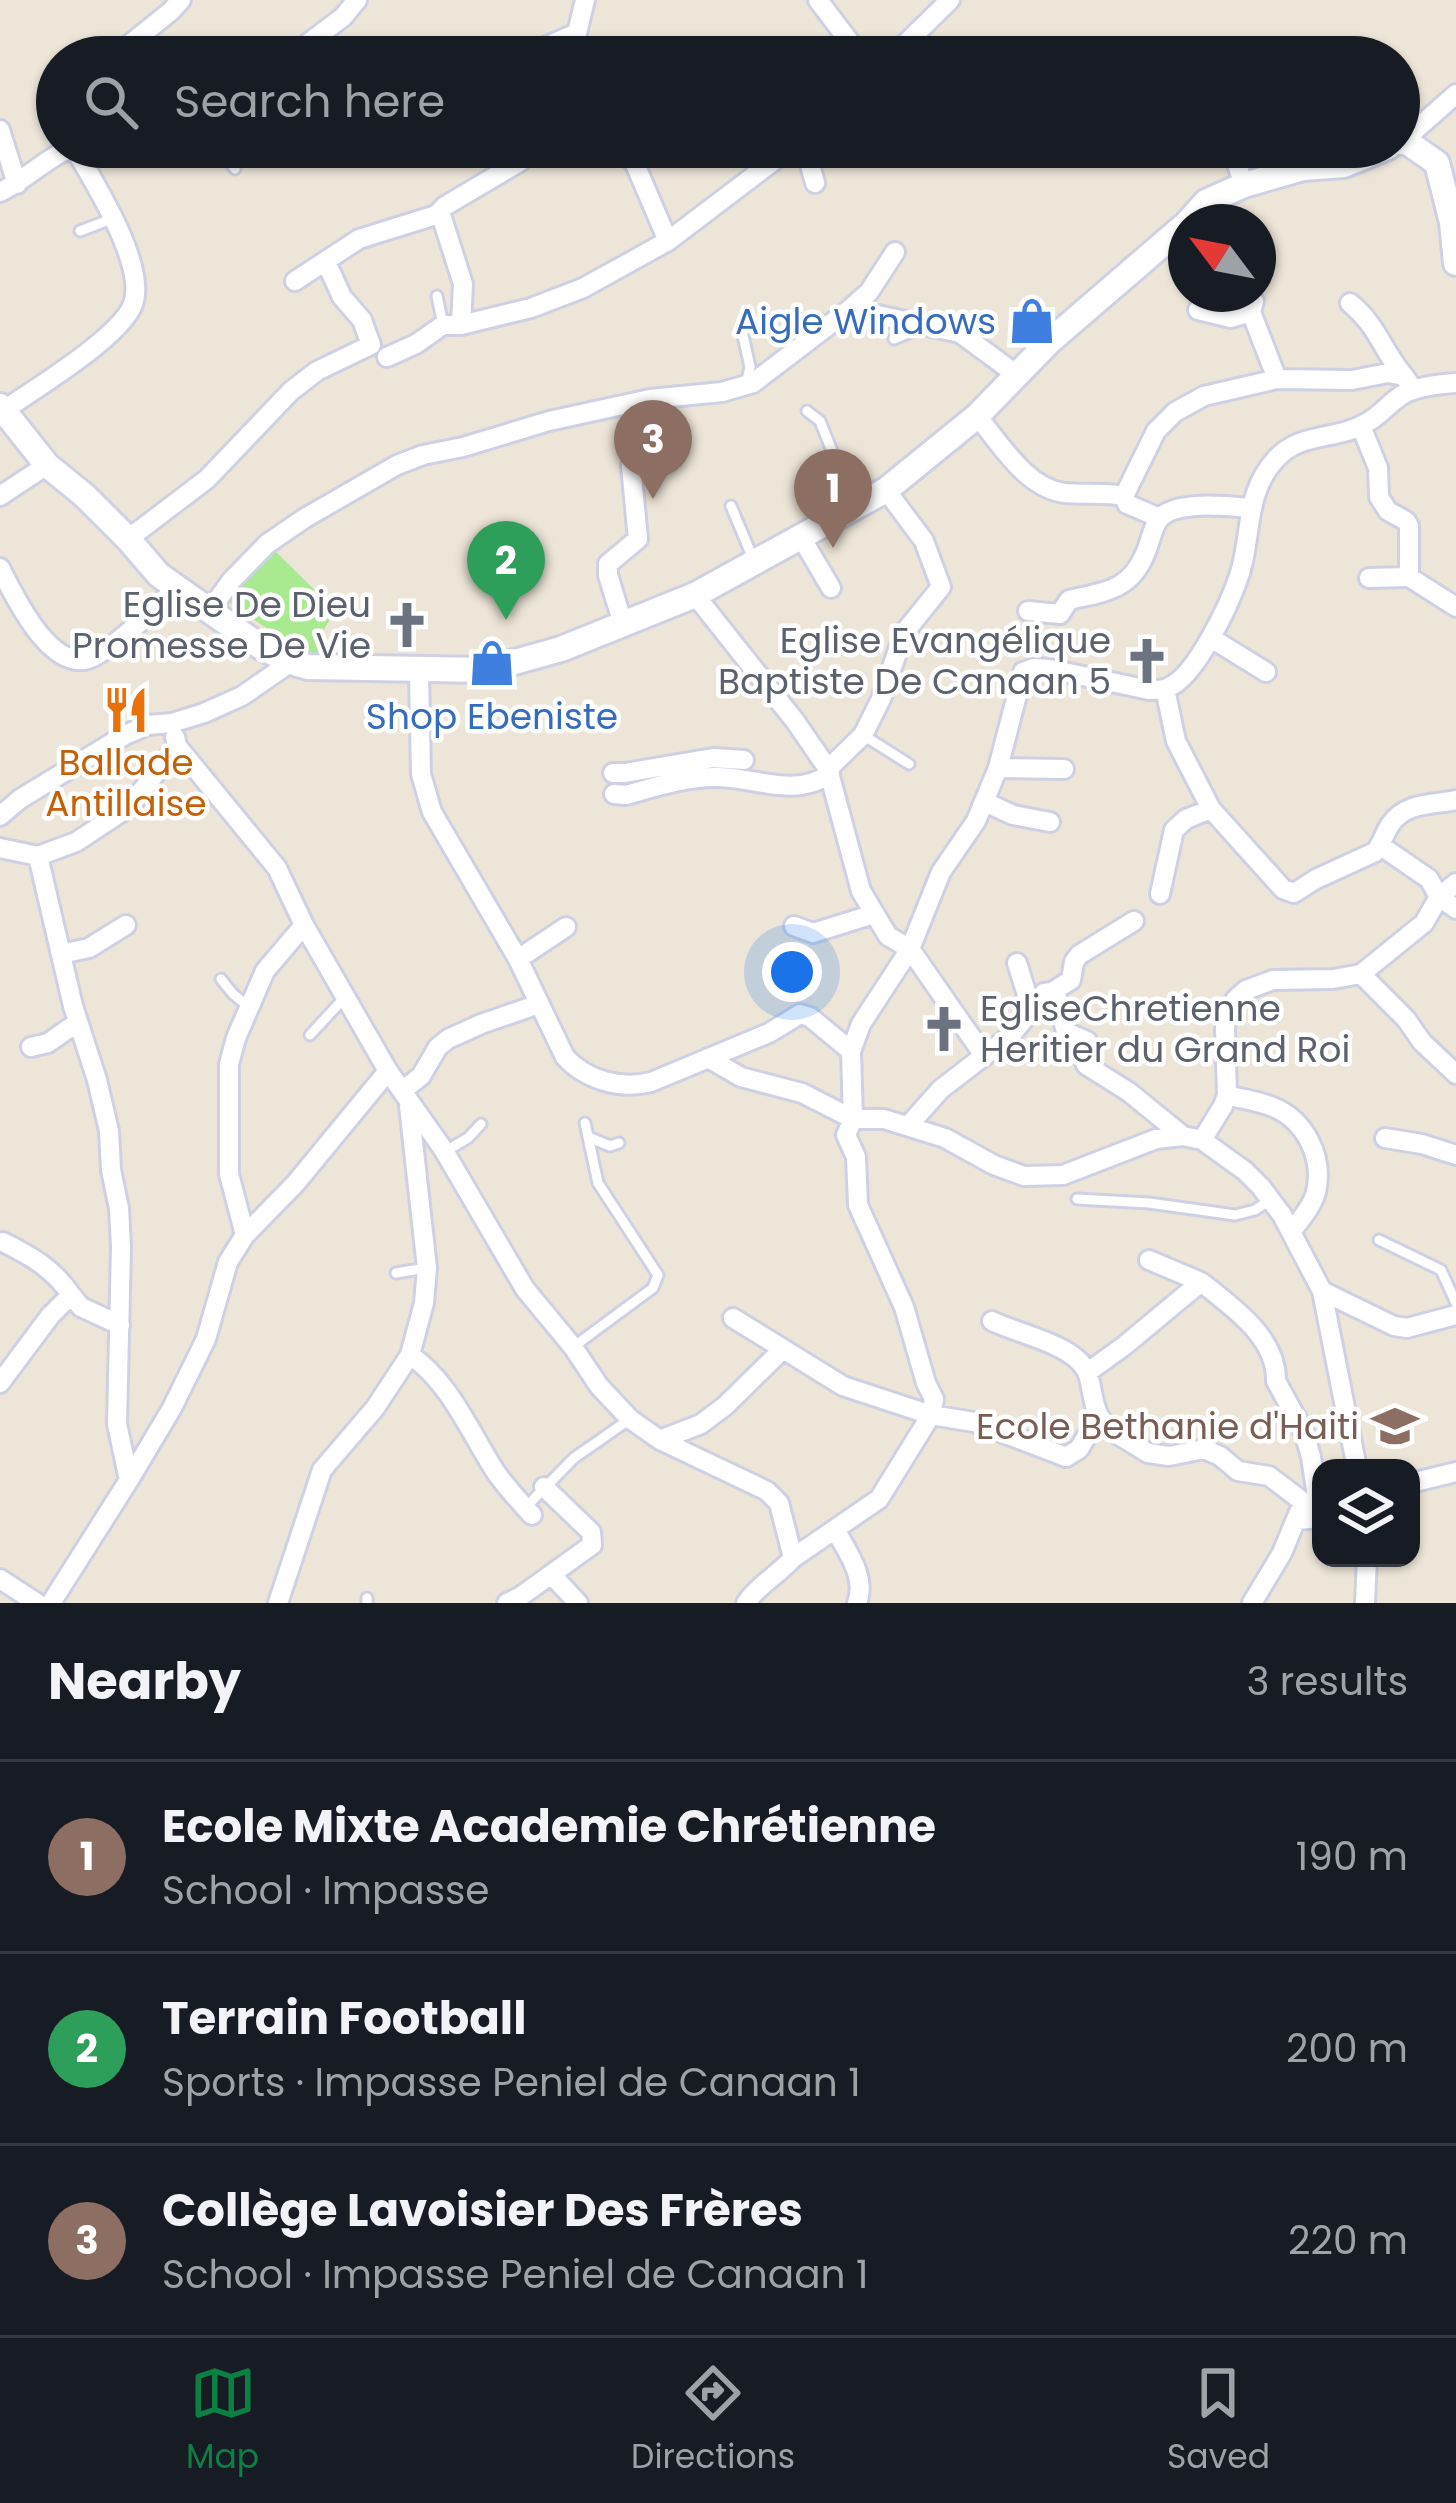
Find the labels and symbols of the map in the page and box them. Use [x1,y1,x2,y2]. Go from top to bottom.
north arrow [1168,204,1276,312]
place label: Aigle Windows [735,296,996,347]
shop icon: Aigle Windows [1007,296,1057,346]
pin: 3 [614,400,692,499]
pin: 1 [794,449,872,548]
pin: 2 [467,521,545,620]
place label: Eglise De Dieu Promesse De Vie [72,579,371,671]
church icon: Eglise De Dieu Promesse De Vie [382,600,432,650]
place label: Eglise Evangélique Baptiste De Canaan 5 [718,615,1111,707]
church icon: Eglise Evangélique Baptiste De Canaan 5 [1122,636,1172,686]
shop icon: Shop Ebeniste [467,638,517,688]
restaurant icon: Ballade Antillaise [101,685,151,735]
place label: Shop Ebeniste [366,691,618,742]
place label: Ballade Antillaise [45,737,207,829]
your location [762,942,822,1002]
place label: EgliseChretienne Heritier du Grand Roi [980,983,1350,1075]
church icon: EgliseChretienne Heritier du Grand Roi [919,1004,969,1054]
place label: Ecole Bethanie d'Haiti [976,1401,1359,1452]
school or university icon: Ecole Bethanie d'Haiti [1370,1401,1420,1451]

